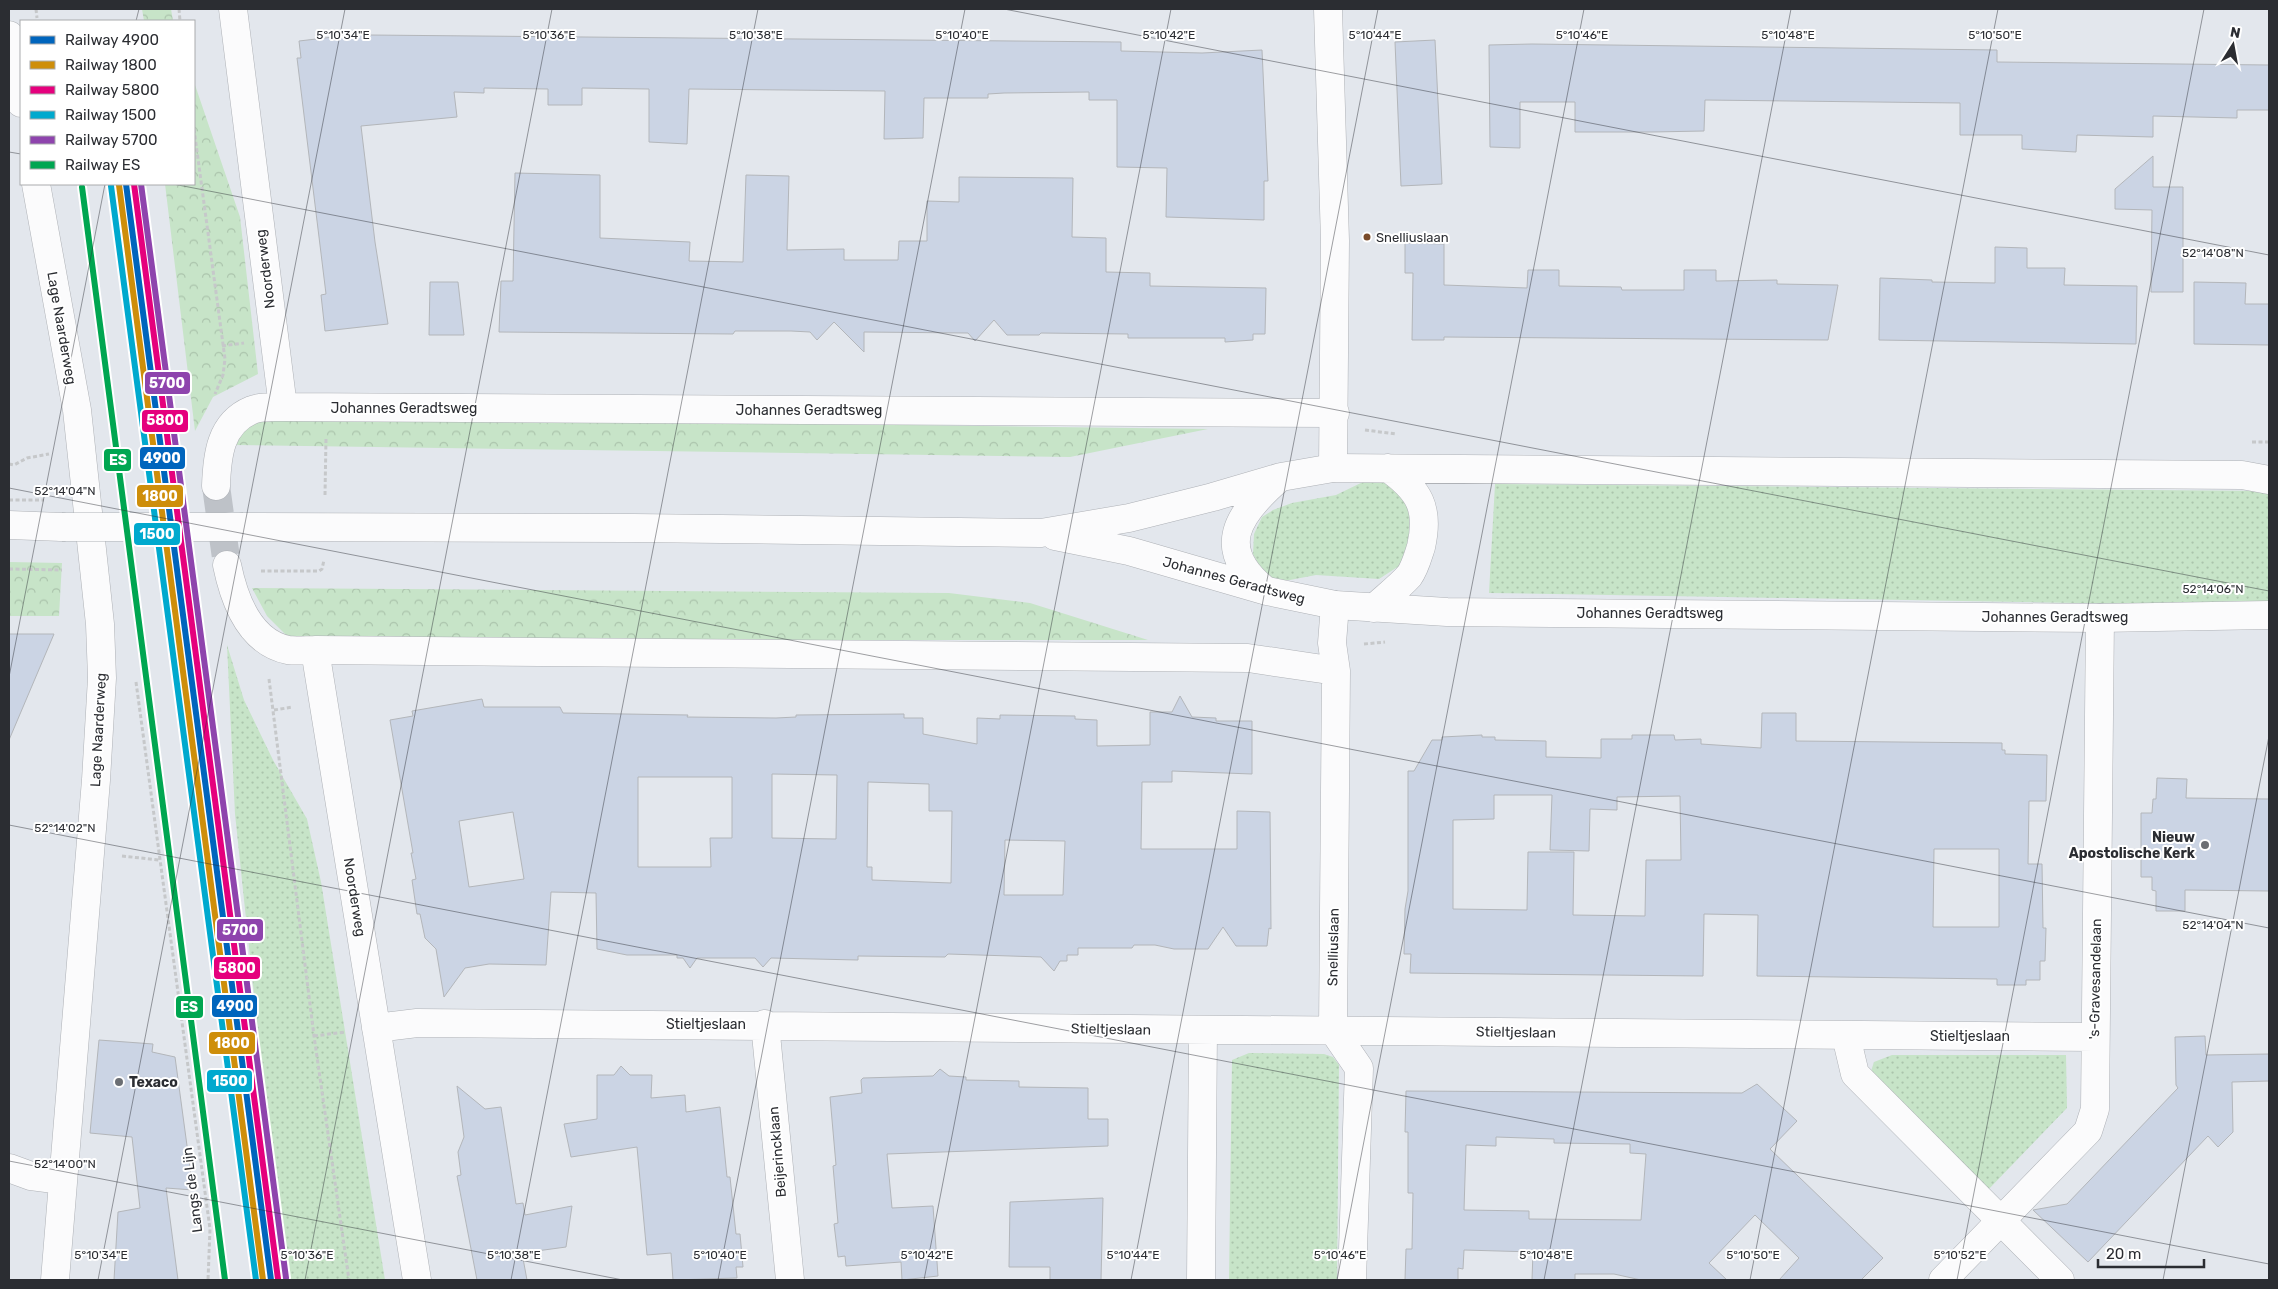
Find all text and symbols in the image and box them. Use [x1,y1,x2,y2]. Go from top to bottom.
legend [20,20,195,185]
north arrow [2208,20,2258,70]
text: N [2229,23,2242,42]
text: 5°10'34"E [316,28,370,42]
text: 5°10'36"E [523,28,575,42]
text: 5°10'38"E [729,28,783,42]
text: 5°10'40"E [935,28,989,42]
text: 5°10'42"E [1143,28,1195,42]
text: 5°10'44"E [1349,28,1401,42]
text: 5°10'46"E [1556,28,1608,42]
text: 5°10'48"E [1761,28,1815,42]
text: 5°10'50"E [1968,28,2022,42]
text: Railway 4900 [65,31,159,49]
text: Railway 1800 [65,56,157,74]
text: Railway 5800 [65,81,159,99]
text: Railway 1500 [65,106,156,124]
text: Railway 5700 [65,131,158,149]
text: Railway ES [65,156,140,174]
street label: Noorderweg [252,228,279,310]
place label: Snelliuslaan [1376,230,1449,245]
marker: Snelliuslaan [1362,232,1372,242]
text: 52°14'08"N [2182,246,2244,260]
street label: Lage Naarderweg [43,270,80,386]
line badge: 5700 [144,371,191,395]
text: 5700 [149,375,185,392]
street label: Johannes Geradtsweg [331,400,477,417]
street label: Johannes Geradtsweg [736,402,882,419]
line badge: 5800 [141,409,189,433]
text: 5800 [146,412,184,429]
line badge: 4900 [139,446,186,470]
line badge: ES [103,448,132,472]
text: 4900 [143,450,181,467]
text: ES [109,452,127,469]
text: 52°14'04"N [34,484,96,498]
line badge: 1800 [136,484,184,508]
text: 1800 [142,488,178,505]
line badge: 1500 [133,522,181,546]
text: 1500 [139,526,175,543]
street label: Johannes Geradtsweg [1161,553,1307,608]
text: 52°14'06"N [2182,582,2244,596]
street label: Johannes Geradtsweg [1577,605,1723,622]
street label: Johannes Geradtsweg [1982,609,2128,626]
street label: Lage Naarderweg [87,672,110,788]
text: 52°14'02"N [34,821,96,835]
place label: Nieuw Apostolische Kerk [2069,829,2196,862]
marker: Nieuw Apostolische Kerk [2199,839,2211,851]
street label: Noorderweg [340,856,369,938]
street label: Snelliuslaan [1324,908,1343,986]
line badge: 5700 [216,918,264,942]
street label: 's-Gravesandelaan [2086,918,2105,1040]
text: 52°14'04"N [2182,918,2244,932]
text: 5700 [222,922,258,939]
line badge: 5800 [213,956,261,980]
text: 5800 [218,960,256,977]
line badge: 4900 [211,994,258,1018]
line badge: ES [175,995,204,1019]
text: 4900 [216,998,254,1015]
text: ES [180,999,198,1016]
street label: Stieltjeslaan [666,1016,746,1033]
street label: Stieltjeslaan [1071,1020,1151,1039]
street label: Stieltjeslaan [1476,1023,1556,1042]
street label: Stieltjeslaan [1930,1028,2010,1045]
line badge: 1800 [208,1031,256,1055]
text: 1800 [214,1035,250,1052]
line badge: 1500 [206,1069,253,1093]
text: 1500 [212,1073,248,1090]
place label: Texaco [129,1074,178,1091]
marker: Texaco [113,1076,125,1088]
street label: Beijerincklaan [765,1106,790,1198]
street label: Langs de Lijn [179,1146,206,1234]
text: 52°14'00"N [34,1157,96,1171]
scale bar [2098,1236,2204,1268]
text: 20 m [2106,1245,2141,1263]
text: 5°10'34"E [74,1248,128,1262]
text: 5°10'36"E [281,1248,333,1262]
text: 5°10'38"E [487,1248,541,1262]
text: 5°10'40"E [693,1248,747,1262]
text: 5°10'42"E [901,1248,953,1262]
text: 5°10'44"E [1107,1248,1159,1262]
text: 5°10'46"E [1314,1248,1366,1262]
text: 5°10'48"E [1519,1248,1573,1262]
text: 5°10'50"E [1726,1248,1780,1262]
text: 5°10'52"E [1933,1248,1987,1262]

